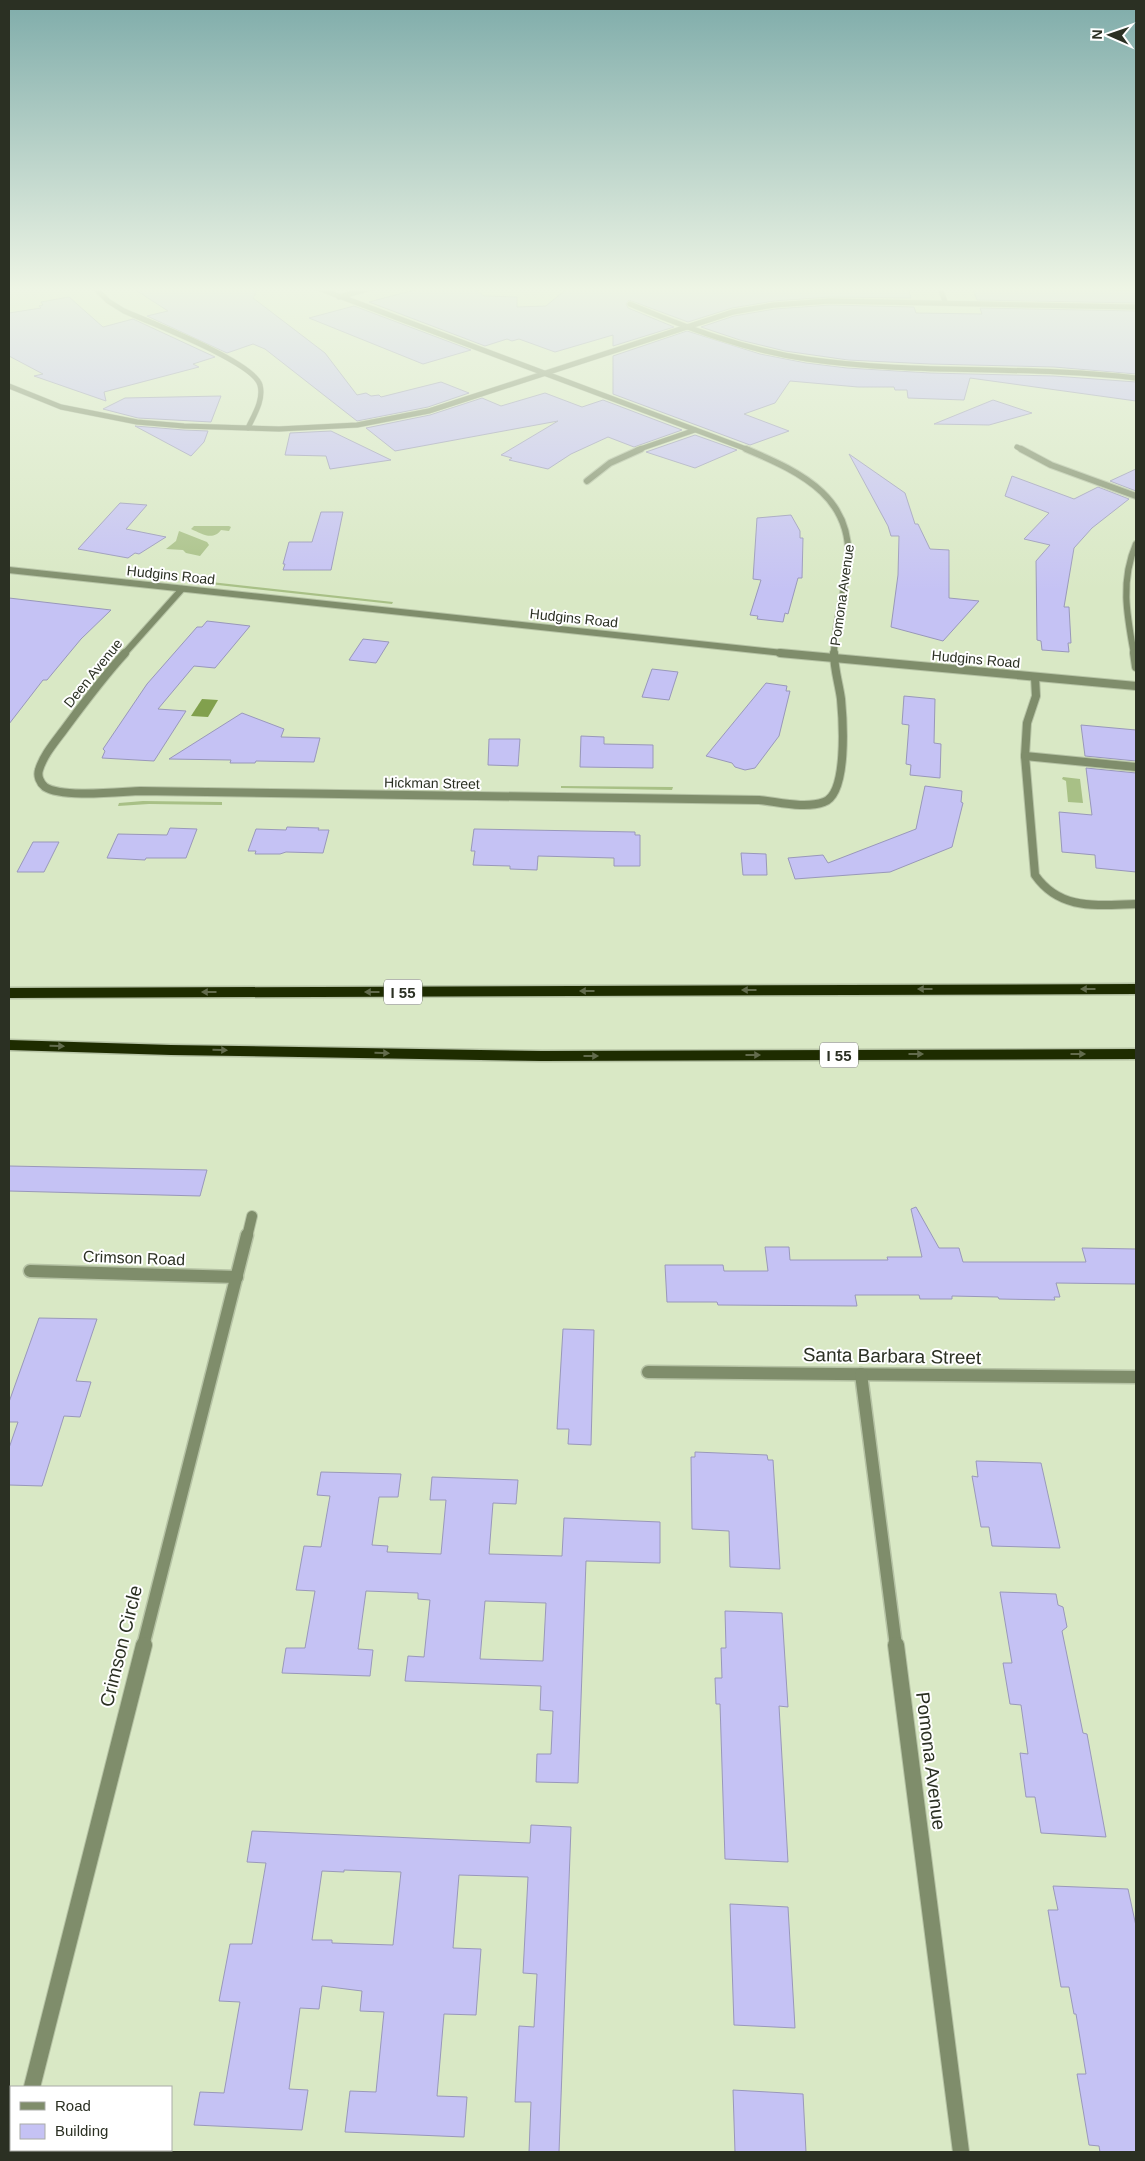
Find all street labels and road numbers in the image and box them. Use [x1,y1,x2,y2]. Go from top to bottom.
street label: Pomona Avenue [827,543,857,647]
street label: Hudgins Road [126,562,216,588]
street label: Hudgins Road [529,605,619,631]
street label: Deen Avenue [60,635,126,711]
street label: Hudgins Road [931,647,1021,671]
street label: Hickman Street [384,774,480,792]
road number: I 55 [384,980,422,1004]
road number: I 55 [820,1042,858,1068]
street label: Crimson Road [83,1248,185,1268]
street label: Santa Barbara Street [803,1344,982,1368]
street label: Crimson Circle [96,1583,146,1709]
street label: Pomona Avenue [912,1691,950,1831]

